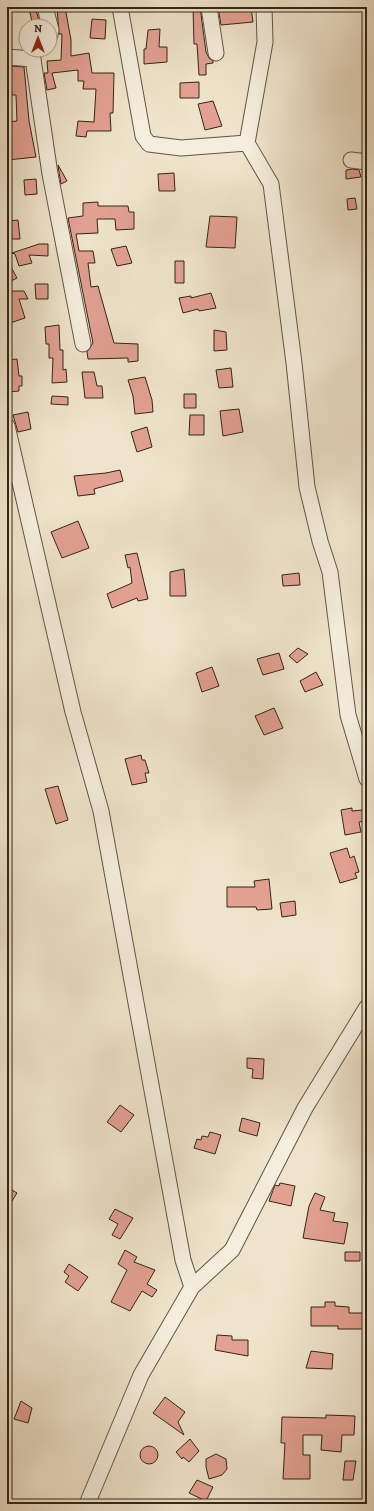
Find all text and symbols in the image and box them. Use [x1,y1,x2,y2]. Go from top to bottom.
north arrow [18,18,58,58]
text: N [34,21,42,36]

